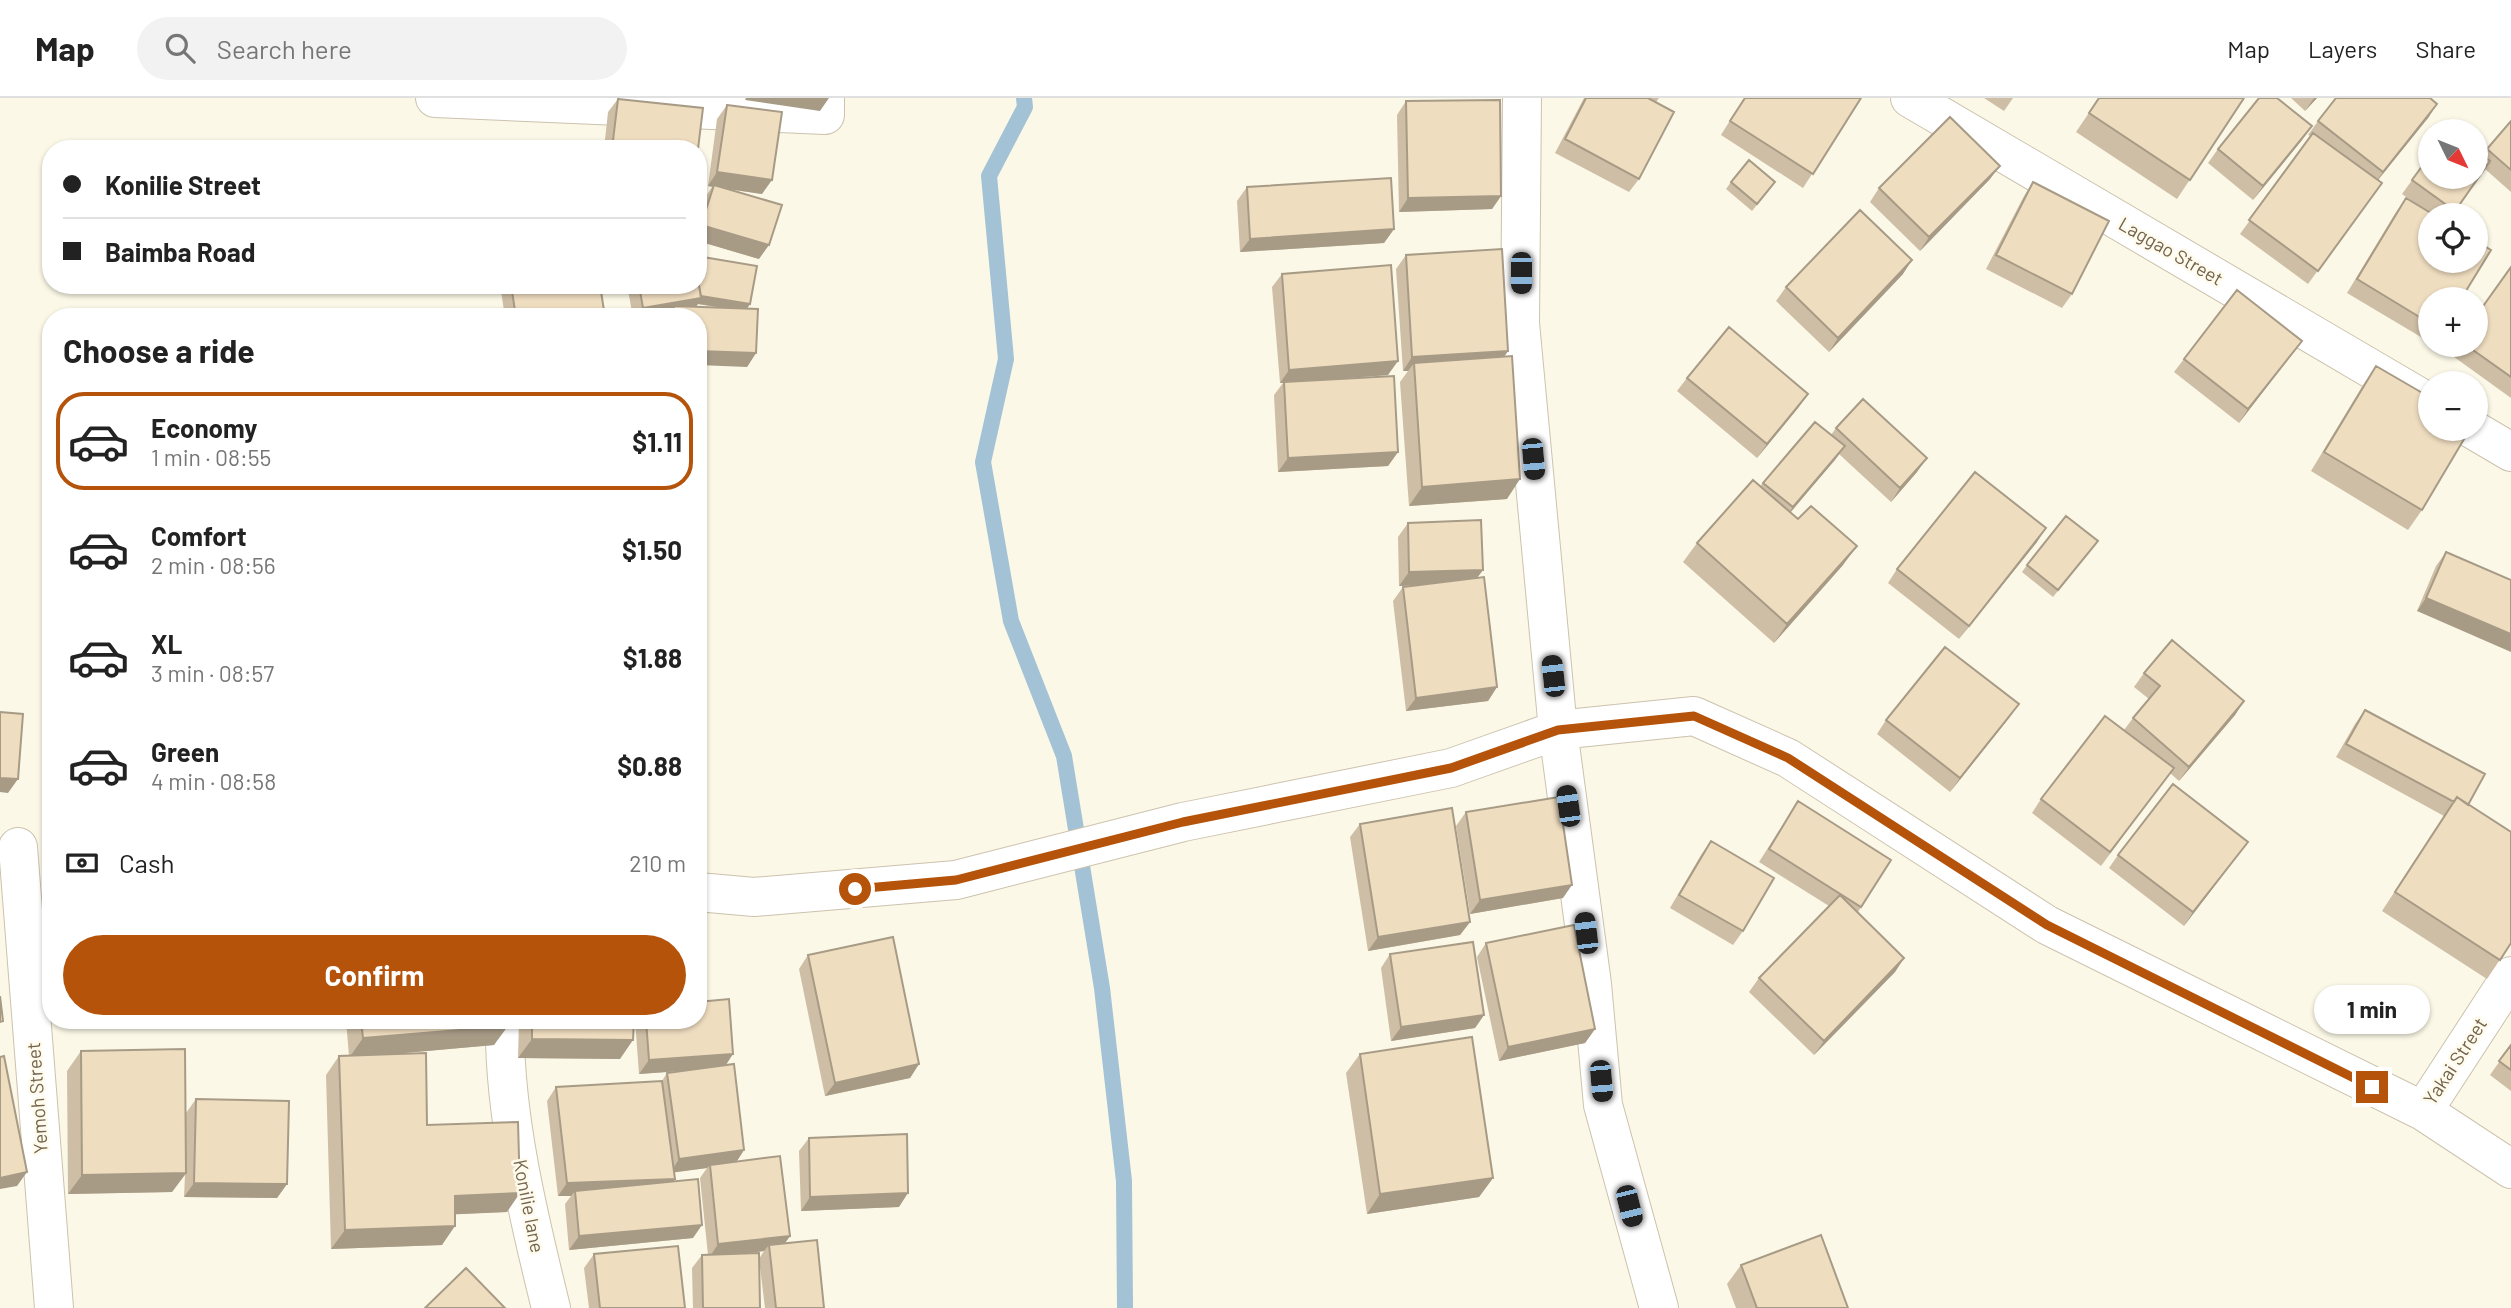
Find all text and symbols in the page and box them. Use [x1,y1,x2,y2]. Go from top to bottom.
search box [137,17,627,80]
text: Map [35,28,95,68]
icon: search [161,29,199,67]
text: Search here [217,33,352,64]
text: Map [2227,34,2270,63]
text: Layers [2308,34,2377,63]
text: Share [2415,34,2476,63]
north arrow [2418,119,2488,189]
map controls [2418,119,2488,441]
text: Konilie Street [105,169,261,200]
button: locate [2418,203,2488,273]
street label: Laggao Street [2115,211,2227,290]
text: Baimba Road [105,236,255,267]
car [1511,252,1532,294]
button: + [2418,287,2488,357]
text: Choose a ride [63,331,255,369]
button: − [2418,371,2488,441]
icon: car [67,410,130,473]
text: Economy [151,412,257,443]
text: $1.11 [632,426,682,457]
car [1521,437,1546,481]
text: 1 min · 08:55 [151,443,271,471]
icon: car [67,518,130,581]
text: Comfort [151,520,247,551]
text: $1.50 [622,534,682,565]
text: 2 min · 08:56 [151,551,276,579]
icon: car [67,626,130,689]
text: XL [151,628,182,659]
text: $1.88 [623,642,682,673]
car [1541,654,1566,698]
text: 3 min · 08:57 [151,659,274,687]
icon: car [67,734,130,797]
text: Green [151,736,219,767]
text: $0.88 [617,750,682,781]
text: 4 min · 08:58 [151,767,276,795]
car [1555,784,1582,828]
icon: cash [63,844,101,882]
text: Cash [119,847,174,878]
text: 210 m [629,849,686,877]
route start [839,873,871,905]
car [1574,911,1599,955]
button: Confirm [63,935,686,1015]
callout: 1 min [2314,986,2430,1034]
text: 1 min [2347,995,2397,1023]
street label: Yakai Street [2418,1013,2491,1109]
street label: Yemoh Street [21,1042,52,1154]
car [1589,1059,1614,1103]
route end [2356,1071,2388,1103]
street label: Konilie lane [509,1157,550,1254]
car [1614,1183,1645,1229]

